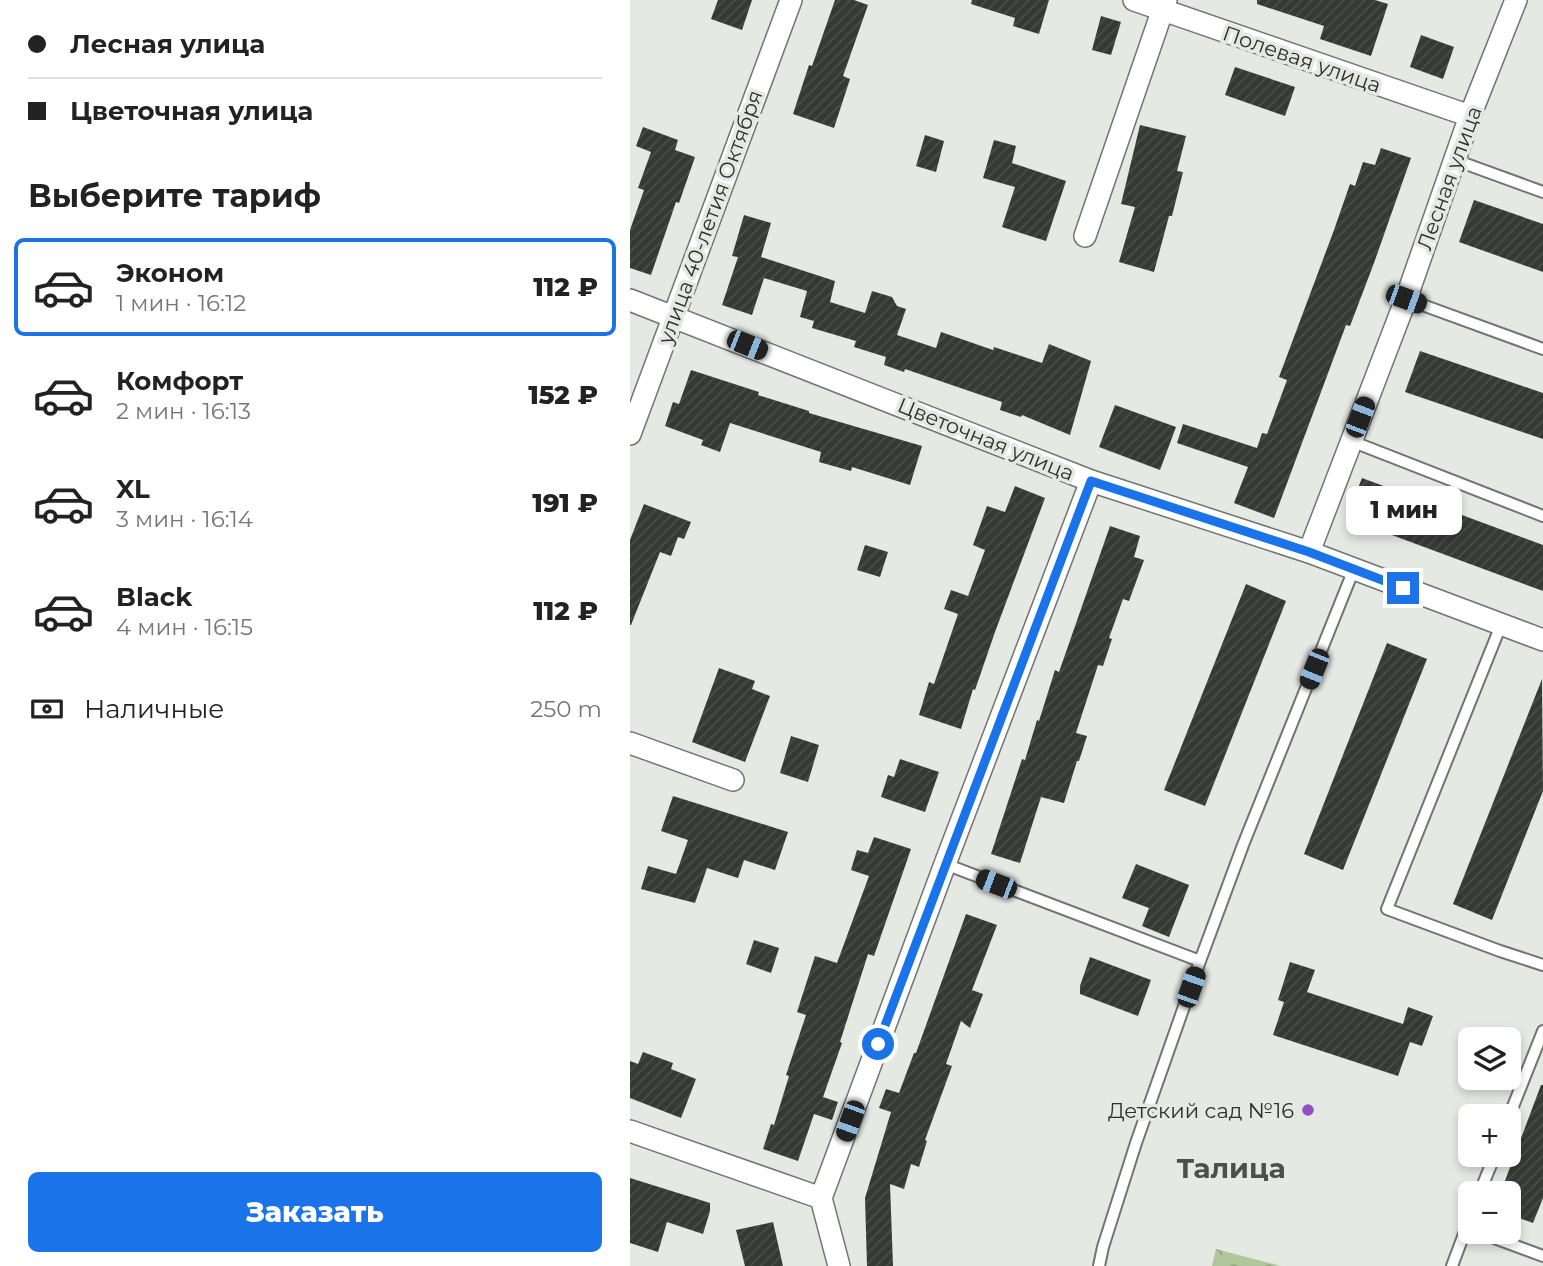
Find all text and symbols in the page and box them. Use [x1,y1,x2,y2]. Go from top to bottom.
street label: Полевая улица [1220,20,1384,98]
text: Лесная улица [70,28,265,60]
street label: улица 40-летия Октября [652,87,768,348]
text: Цветочная улица [70,95,313,127]
street label: Лесная улица [1411,103,1487,253]
text: Выберите тариф [28,176,321,215]
icon: car [32,256,95,319]
text: Эконом [116,257,224,289]
text: 112 ₽ [533,271,598,303]
car [1383,282,1430,316]
text: 1 мин · 16:12 [116,289,246,317]
car [724,327,771,363]
icon: car [32,364,95,427]
text: Комфорт [116,365,243,397]
text: 152 ₽ [528,379,598,411]
street label: Цветочная улица [894,392,1078,486]
car [1343,394,1378,440]
text: 2 мин · 16:13 [116,397,251,425]
icon: car [32,472,95,535]
text: XL [116,473,150,505]
callout: 1 мин [1345,486,1461,536]
text: 191 ₽ [532,487,598,519]
text: 1 мин [1370,496,1438,524]
text: 3 мин · 16:14 [116,505,253,533]
route end [1387,572,1419,604]
icon: car [32,580,95,643]
text: Black [116,581,192,613]
text: 112 ₽ [533,595,598,627]
text: 4 мин · 16:15 [116,613,253,641]
car [1297,646,1332,692]
icon: cash [28,690,66,728]
text: Наличные [84,693,224,725]
text: 250 m [530,695,602,723]
car [973,867,1020,901]
car [1175,964,1208,1010]
map controls [1458,1027,1521,1244]
button: layers [1458,1027,1521,1090]
route start [862,1028,894,1060]
car [833,1098,868,1144]
place label: Детский сад №16 [1108,1098,1294,1123]
marker: Детский сад №16 [1300,1102,1316,1118]
button: + [1458,1104,1521,1167]
district label: Талица [1176,1151,1286,1185]
button: Заказать [28,1172,602,1252]
button: − [1458,1181,1521,1244]

